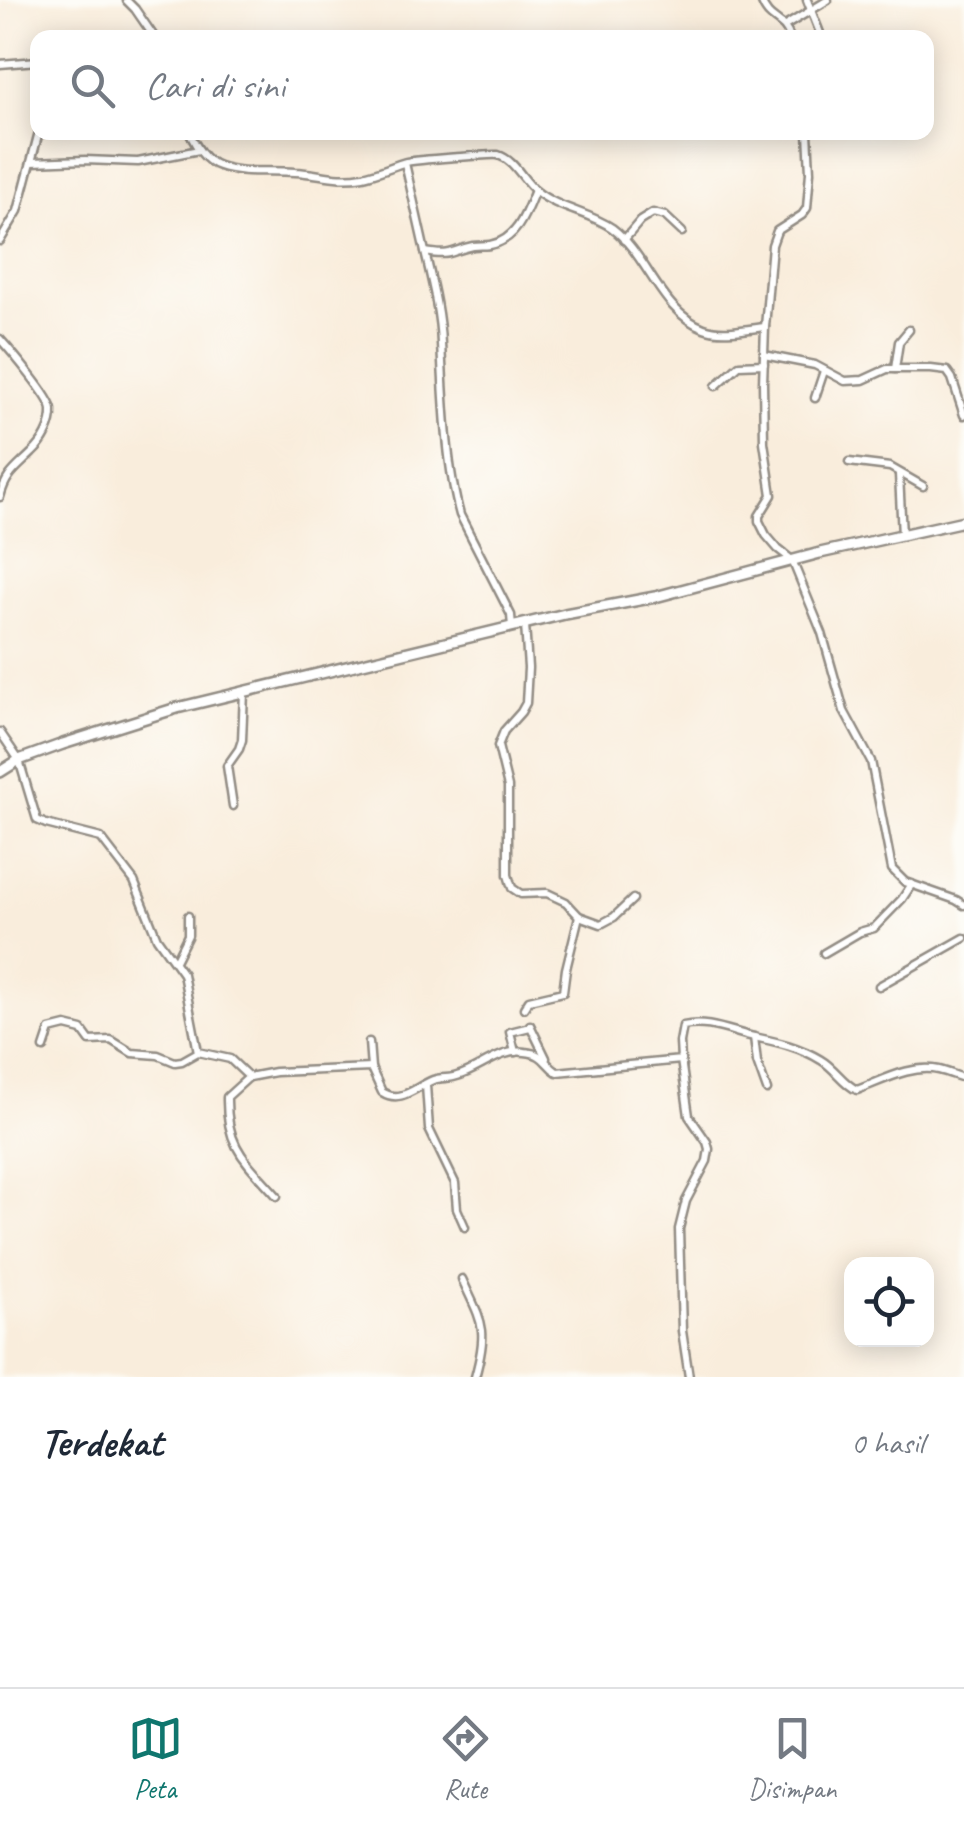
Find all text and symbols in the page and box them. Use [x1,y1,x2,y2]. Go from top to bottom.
search box [30,30,934,140]
icon: search [65,58,120,113]
text: Cari di sini [145,62,285,109]
map controls [844,1257,934,1347]
button: locate [844,1257,934,1347]
text: Terdekat [40,1416,163,1469]
text: 0 hasil [851,1422,924,1463]
tab: Peta [128,1711,183,1806]
tab: Rute [438,1711,493,1806]
tab: Disimpan [748,1711,836,1806]

